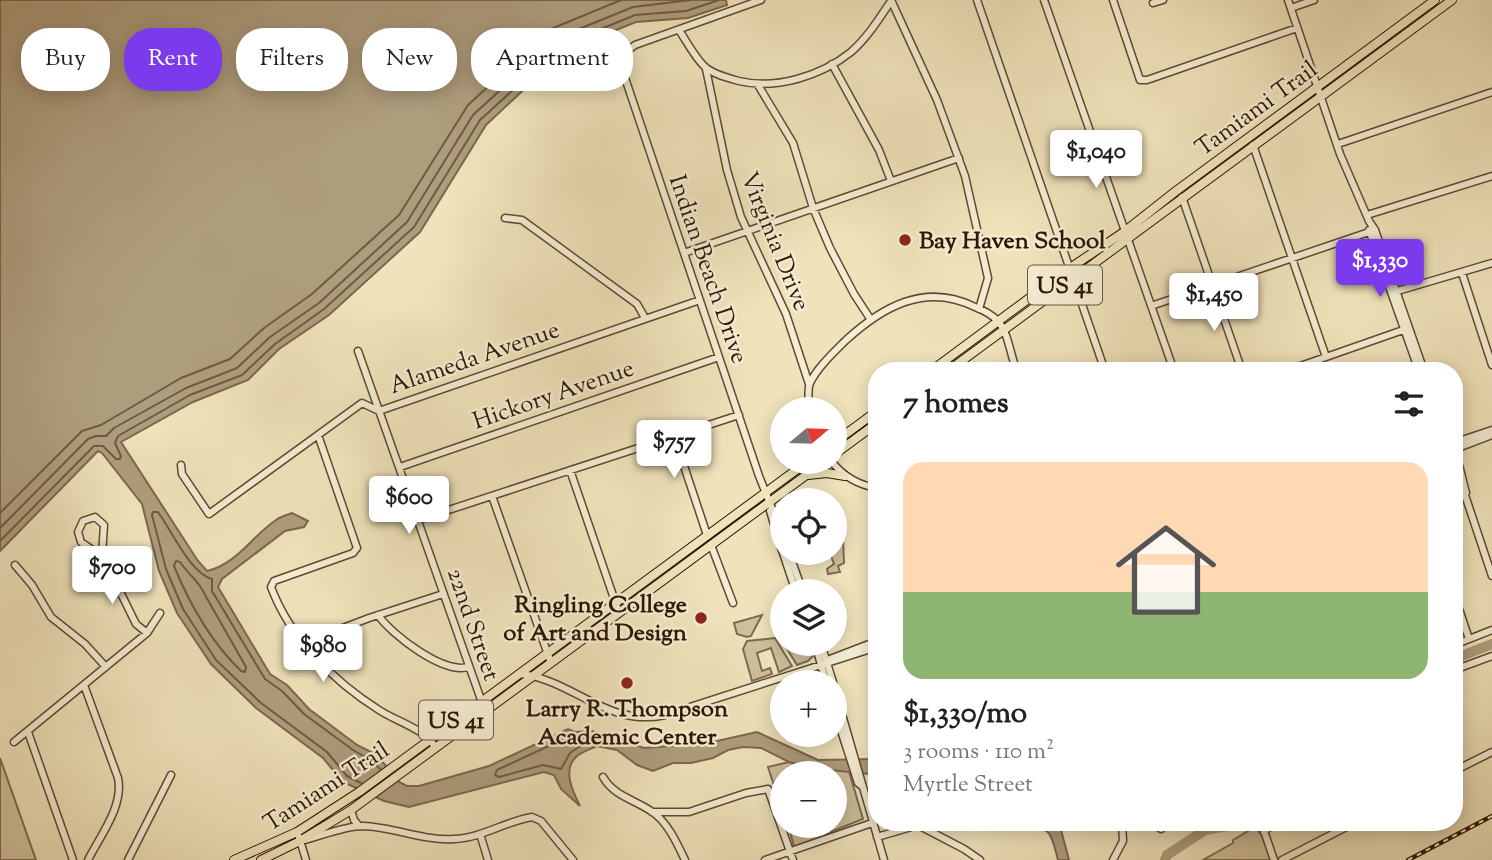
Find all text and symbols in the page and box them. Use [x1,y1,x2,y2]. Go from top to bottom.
chip: Buy [21,28,110,91]
chip: Rent [124,28,222,91]
chip: Filters [236,28,348,91]
chip: New [362,28,457,91]
chip: Apartment [471,28,633,91]
street label: Tamiami Trail [1189,53,1326,166]
pin: $1,040 [1039,130,1153,190]
text: $1,040 [1066,136,1126,169]
street label: Virginia Drive [731,167,817,316]
street label: Indian Beach Drive [659,171,755,368]
place label: Bay Haven School [919,225,1106,259]
marker: Bay Haven School [897,232,913,248]
pin: $1,330 [1323,240,1437,299]
text: $1,330 [1352,245,1408,278]
road number: US 41 [1028,266,1102,304]
pin: $1,450 [1157,274,1271,333]
text: $1,450 [1185,279,1243,312]
street label: Alameda Avenue [385,314,564,404]
street label: Hickory Avenue [468,352,639,439]
text: 7 homes [903,383,1008,426]
icon: filters [1390,385,1428,423]
north arrow [770,397,847,474]
map controls [770,397,847,838]
pin: $757 [633,420,715,480]
text: $757 [652,426,696,459]
pin: $600 [368,476,450,536]
text: $600 [385,482,433,515]
button: locate [770,488,847,565]
icon: home [1103,507,1229,633]
pin: $700 [71,546,153,606]
text: $700 [88,552,136,585]
street label: 22nd Street [437,564,507,686]
button: layers [770,579,847,656]
place label: Ringling College of Art and Design [503,589,688,651]
marker: Ringling College of Art and Design [693,610,709,626]
pin: $980 [282,624,364,684]
text: $980 [299,630,347,663]
button: + [770,670,847,747]
marker: Larry R. Thompson Academic Center [619,675,635,691]
place label: Larry R. Thompson Academic Center [526,693,729,755]
text: $1,330/mo [903,693,1027,736]
road number: US 41 [419,700,493,740]
street label: Tamiami Trail [258,734,397,841]
text: 3 rooms · 110 m² [903,736,1054,769]
button: − [770,761,847,838]
text: Myrtle Street [903,769,1033,802]

